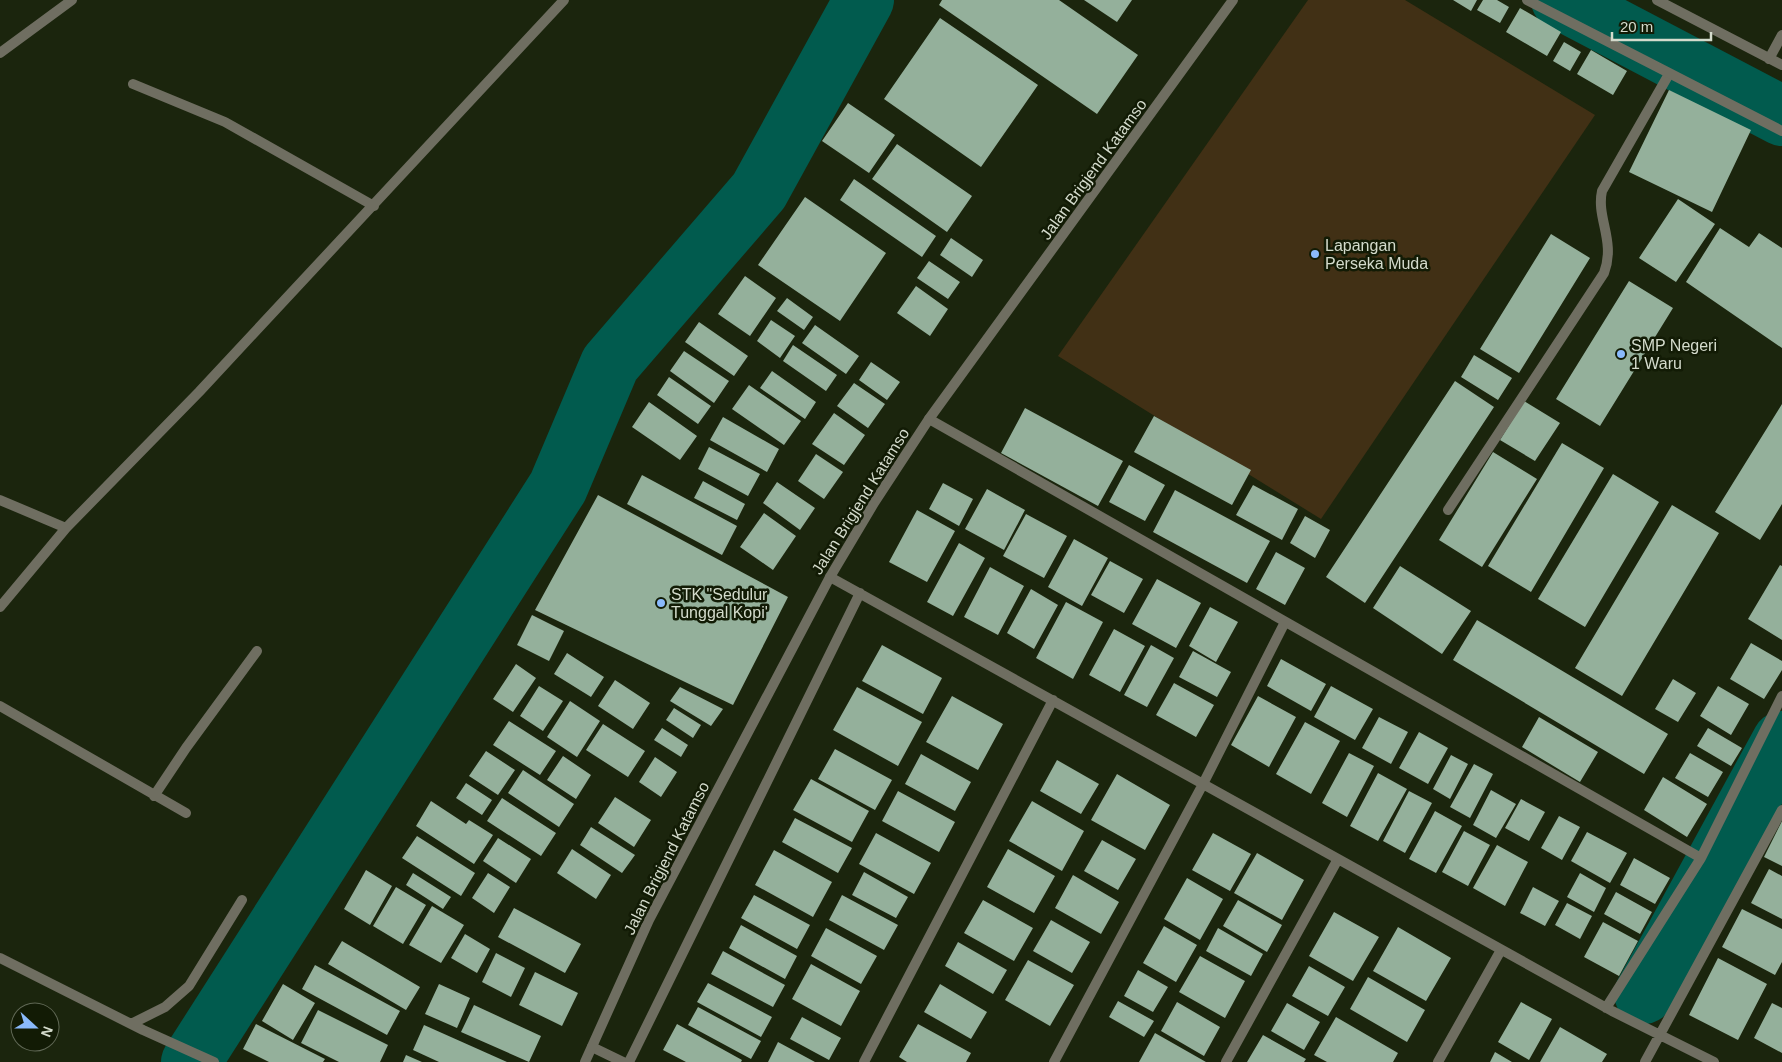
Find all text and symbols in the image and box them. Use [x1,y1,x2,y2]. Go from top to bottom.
scale bar [1612,10,1711,42]
text: 20 m [1620,18,1653,35]
street label: Jalan Brigjend Katamso [1037,96,1150,243]
place label: Lapangan Perseka Muda [1325,237,1428,272]
marker: Lapangan Perseka Muda [1309,248,1321,260]
place label: SMP Negeri 1 Waru [1631,337,1717,372]
marker: SMP Negeri 1 Waru [1615,348,1627,360]
street label: Jalan Brigjend Katamso [808,425,912,577]
place label: STK "Sedulur Tunggal Kopi' [671,586,768,621]
marker: STK "Sedulur Tunggal Kopi' [655,597,667,609]
street label: Jalan Brigjend Katamso [621,779,712,937]
north arrow [10,1002,60,1052]
text: N [38,1024,56,1039]

